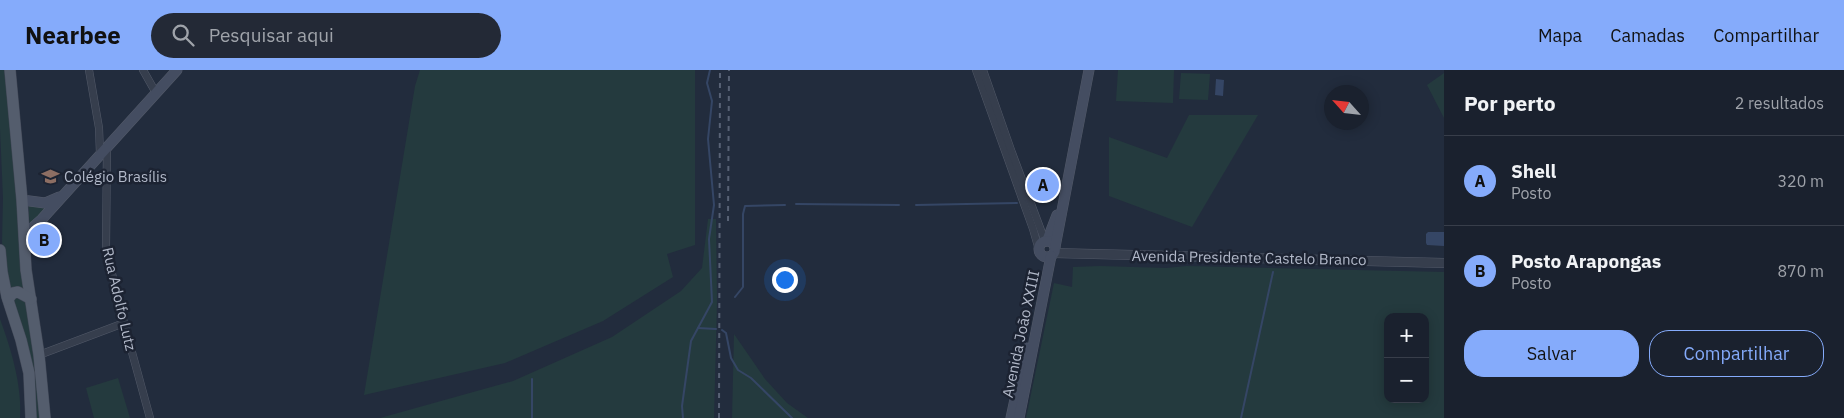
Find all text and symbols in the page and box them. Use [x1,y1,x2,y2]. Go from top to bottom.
search box [151,13,501,58]
text: Nearbee [25,19,121,51]
icon: search [169,21,197,49]
text: Pesquisar aqui [209,23,334,47]
text: Mapa [1538,24,1582,47]
text: Camadas [1610,24,1685,47]
text: Compartilhar [1713,24,1819,47]
north arrow [1324,85,1369,130]
text: Por perto [1464,89,1556,117]
text: 2 resultados [1735,93,1824,113]
text: Shell [1511,159,1556,183]
pin: A [1027,166,1059,204]
school or university icon: Colégio Brasílis [40,167,60,187]
place label: Colégio Brasílis [64,167,167,186]
text: A [1475,171,1485,191]
text: 320 m [1777,171,1824,191]
text: Posto [1511,183,1552,203]
pin: B [28,221,60,259]
street label: Rua Adolfo Lutz [98,245,141,352]
street label: Avenida Presidente Castelo Branco [1131,246,1367,269]
text: Posto Arapongas [1511,249,1661,273]
text: B [1475,261,1485,281]
text: 870 m [1777,261,1824,281]
your location [772,267,798,293]
street label: Avenida João XXIII [998,268,1043,399]
text: Posto [1511,273,1552,293]
map controls [1384,313,1429,403]
button: + [1384,313,1429,358]
button: Salvar [1464,330,1639,377]
button: Compartilhar [1649,330,1824,377]
button: − [1384,358,1429,403]

